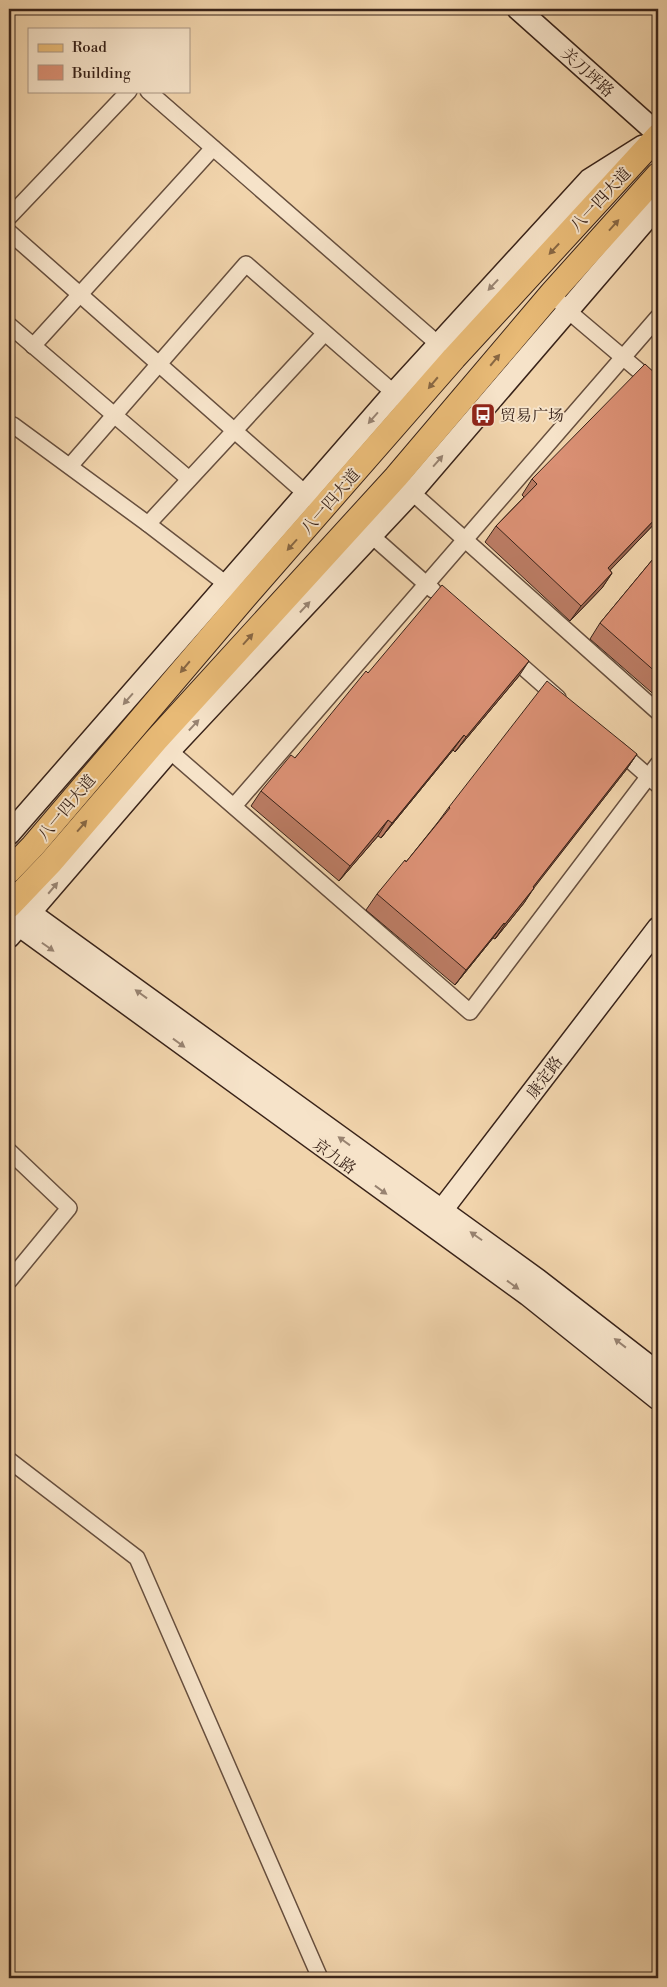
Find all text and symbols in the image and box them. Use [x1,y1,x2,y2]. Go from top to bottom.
legend [28,28,190,92]
text: Road [72,38,107,57]
street label: 关刀坪路 [557,44,618,102]
text: Building [71,64,131,83]
street label: 八一四大道 [566,164,635,236]
one-way arrow [608,218,619,231]
one-way arrow [548,243,560,255]
one-way arrow [487,278,499,290]
one-way arrow [489,355,501,367]
one-way arrow [428,376,439,389]
bus stop icon: 贸易广场 [470,402,496,428]
place label: 贸易广场 [500,406,564,426]
one-way arrow [367,411,378,424]
one-way arrow [432,455,443,467]
street label: 八一四大道 [297,465,365,538]
one-way arrow [286,538,297,551]
one-way arrow [299,601,311,613]
one-way arrow [242,634,254,646]
one-way arrow [179,661,191,673]
one-way arrow [123,693,134,705]
one-way arrow [188,720,200,732]
street label: 八一四大道 [33,771,100,845]
one-way arrow [76,820,87,832]
one-way arrow [47,881,58,894]
one-way arrow [41,941,54,952]
one-way arrow [134,989,148,999]
one-way arrow [172,1038,186,1048]
street label: 康定路 [522,1052,567,1103]
street label: 京九路 [309,1135,360,1179]
one-way arrow [337,1136,351,1146]
one-way arrow [375,1185,388,1195]
one-way arrow [469,1231,483,1241]
one-way arrow [506,1280,520,1290]
one-way arrow [614,1338,627,1349]

